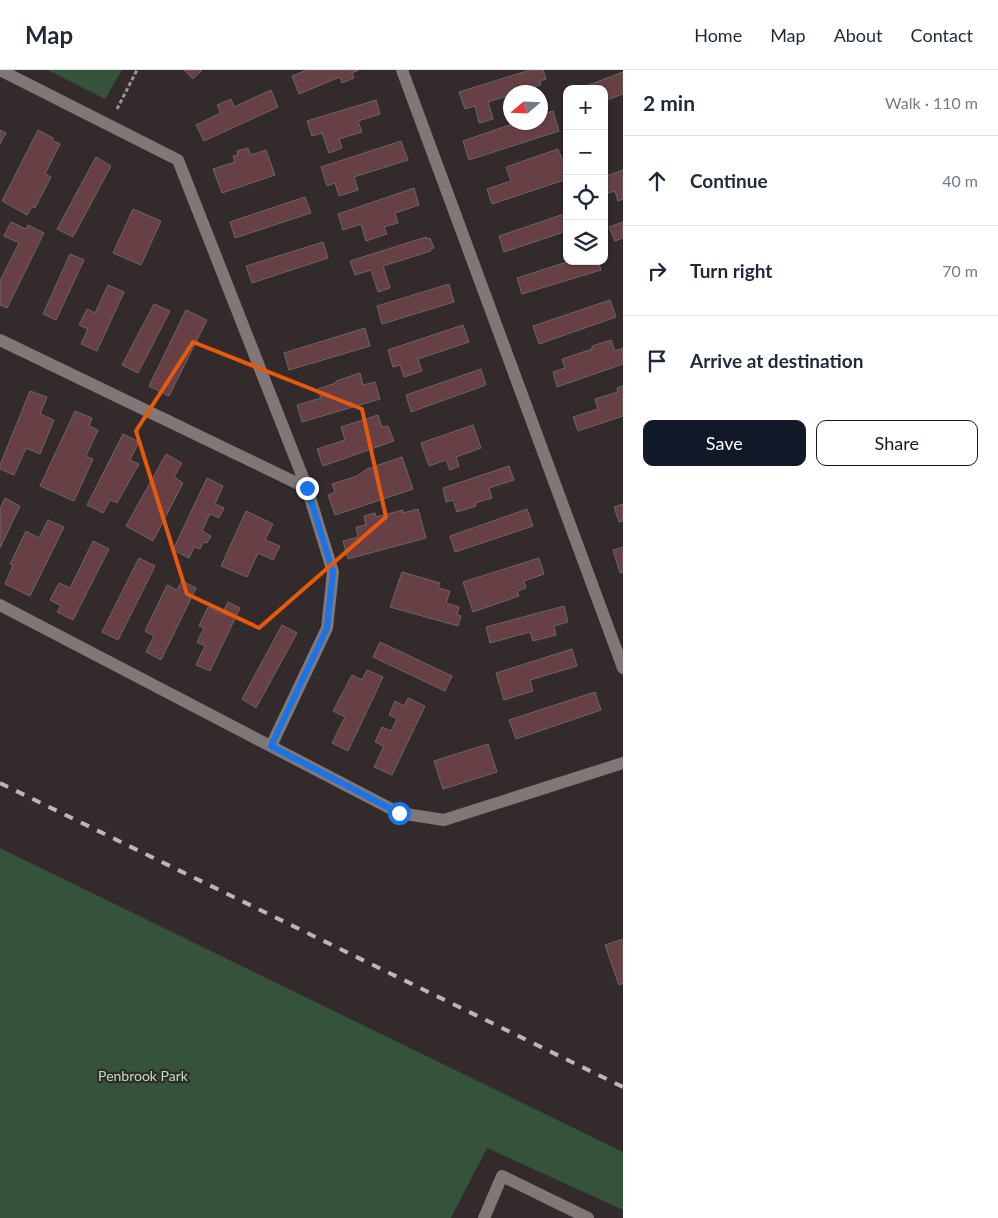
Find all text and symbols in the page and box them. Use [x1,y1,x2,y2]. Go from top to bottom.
text: Map [25,20,73,49]
text: Home [694,24,742,46]
text: Map [770,24,806,46]
text: About [834,24,883,46]
text: Contact [911,24,973,46]
north arrow [503,85,548,130]
map controls [563,85,608,265]
button: + [563,85,608,130]
text: 2 min [643,90,695,115]
text: Walk · 110 m [885,93,978,112]
button: − [563,130,608,175]
icon: ahead [643,167,671,195]
text: Continue [690,169,768,192]
text: 40 m [942,171,978,190]
button: locate [563,175,608,220]
button: layers [563,220,608,265]
icon: right [643,257,671,285]
text: Turn right [690,259,772,282]
text: 70 m [942,261,978,280]
icon: arrive [643,347,671,375]
text: Arrive at destination [690,349,863,372]
button: Save [643,420,806,466]
button: Share [816,420,978,466]
route end [296,477,319,500]
route start [388,802,411,825]
park label: Penbrook Park [98,1067,189,1084]

